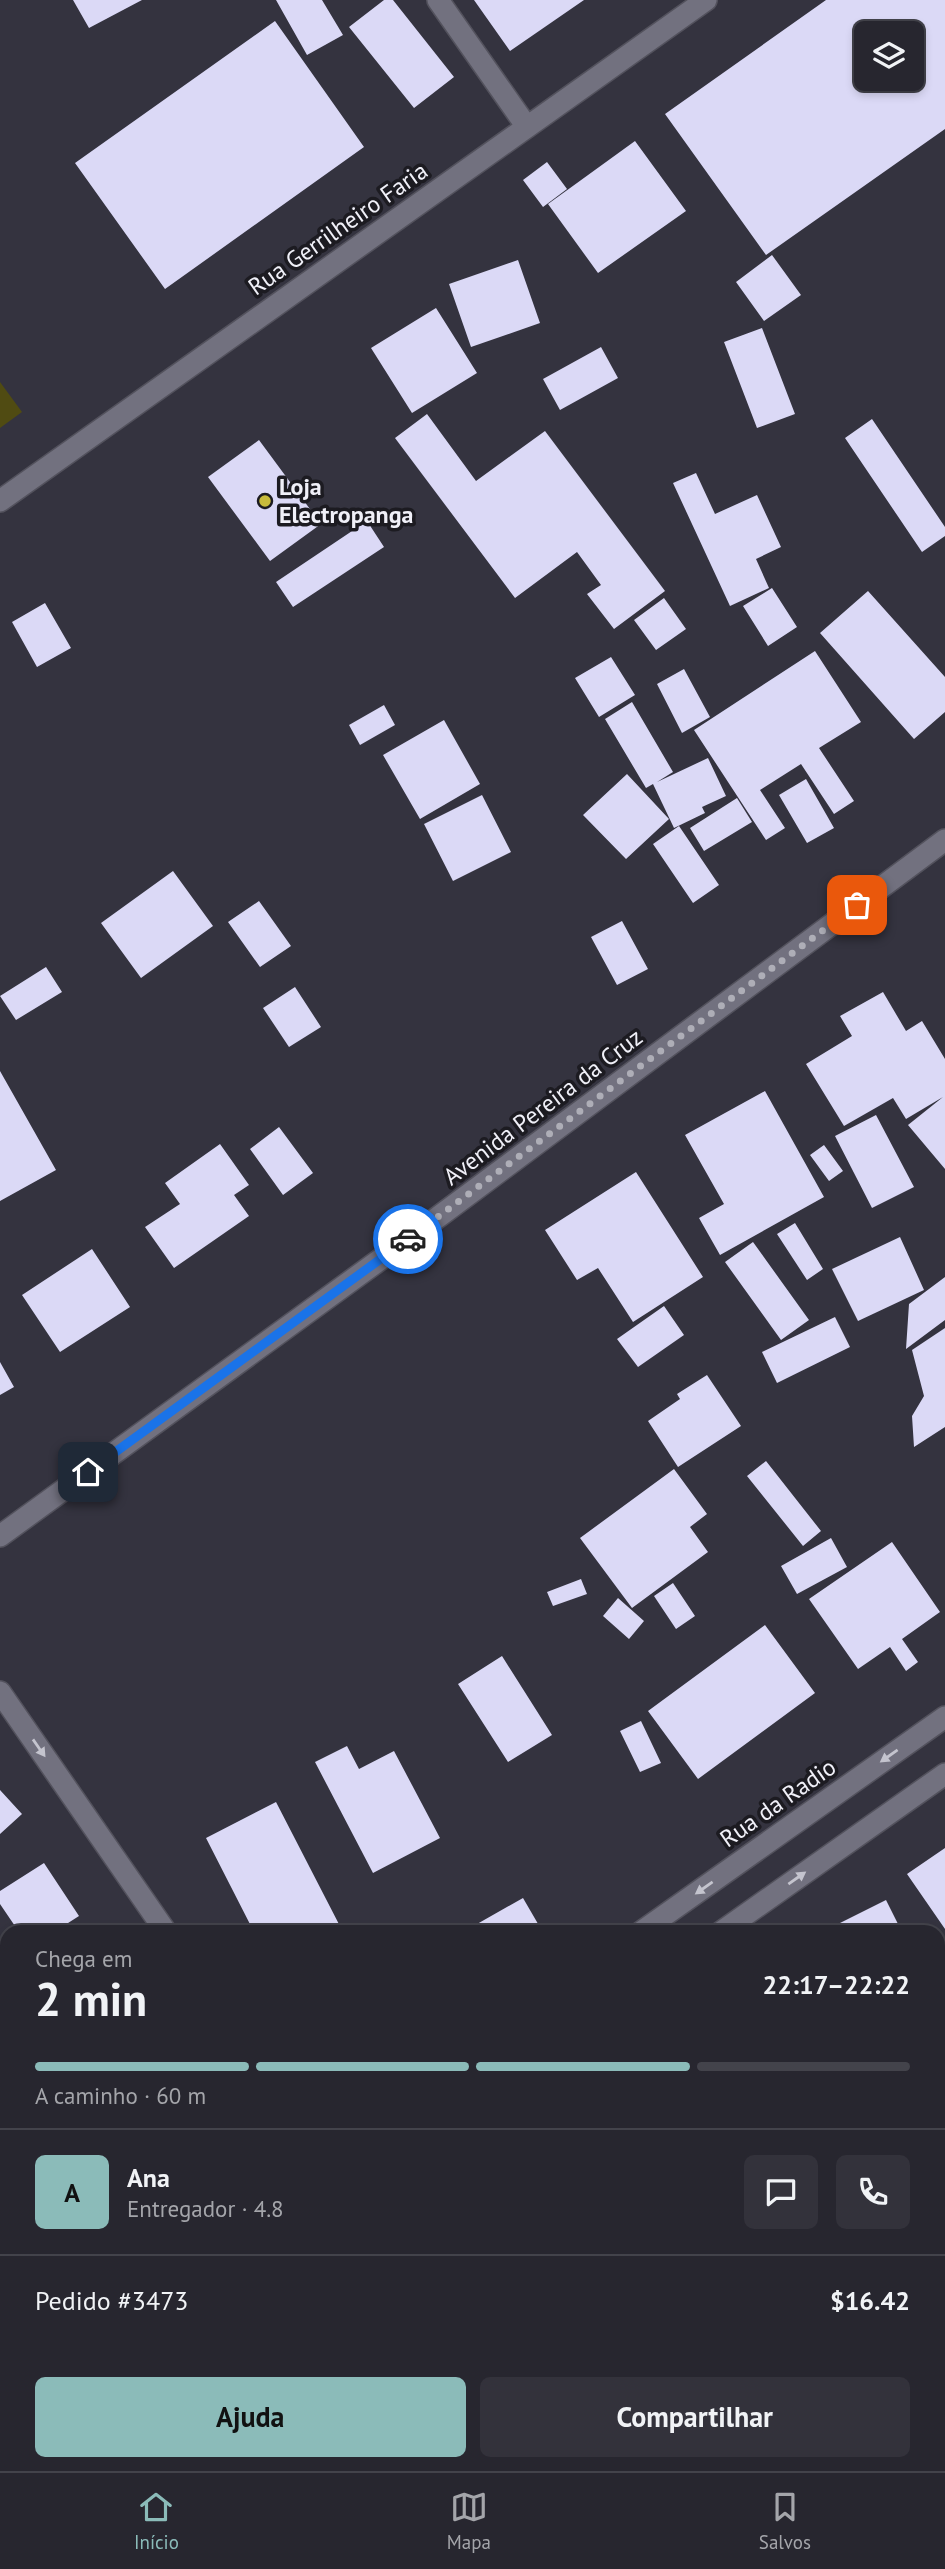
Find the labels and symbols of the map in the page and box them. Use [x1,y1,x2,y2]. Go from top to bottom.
street label: Rua Gerrilheiro Faria [242,155,433,302]
place label: Loja Electropanga [279,471,413,530]
marker: Loja Electropanga [257,493,273,509]
pin [827,875,887,935]
street label: Avenida Pereira da Cruz [437,1021,649,1192]
courier [373,1204,443,1274]
pin [58,1442,118,1502]
one-way arrow [32,1739,45,1758]
one-way arrow [880,1749,898,1763]
street label: Rua da Radio [714,1751,842,1854]
one-way arrow [788,1872,806,1886]
one-way arrow [695,1881,713,1895]

